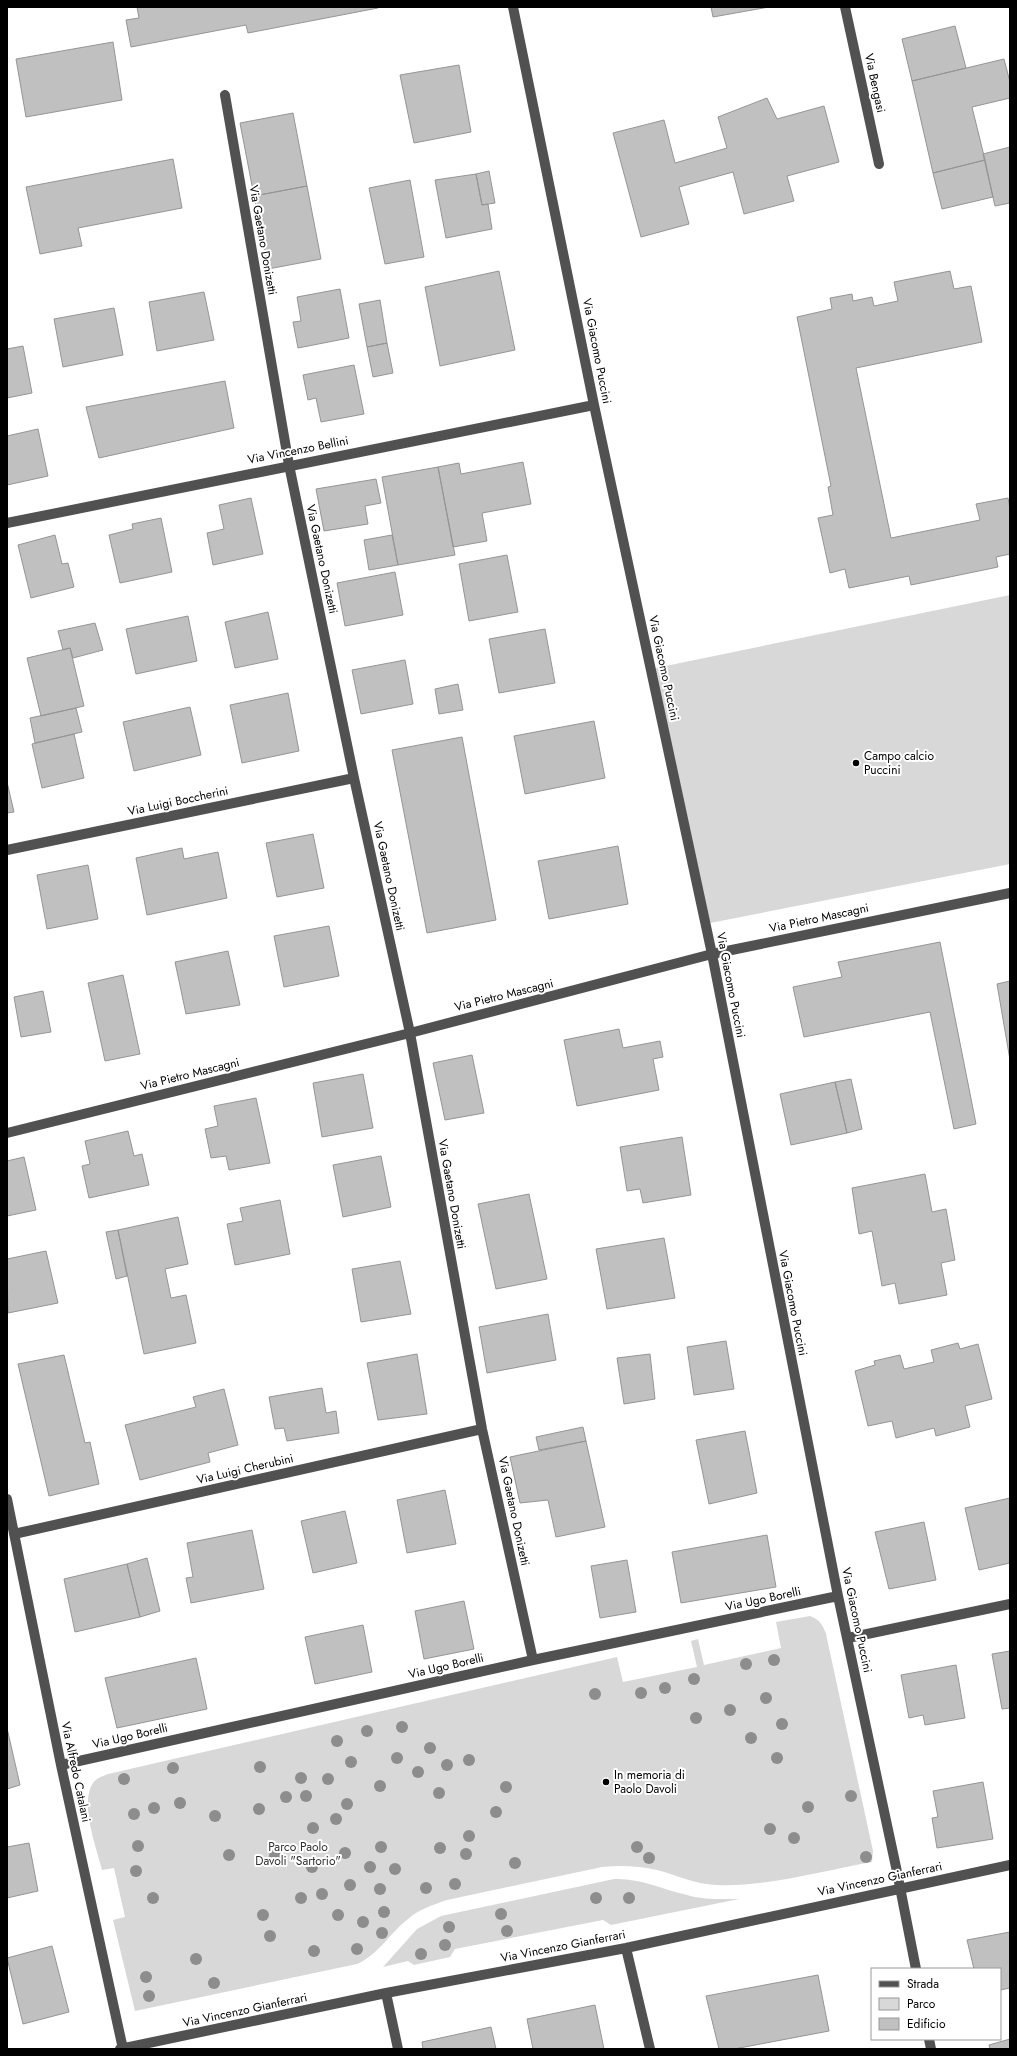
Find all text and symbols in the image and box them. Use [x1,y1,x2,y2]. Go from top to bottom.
street label: Via Bengasi [860,52,890,114]
street label: Via Gaetano Donizetti [244,184,282,296]
street label: Via Giacomo Puccini [578,297,616,405]
street label: Via Vincenzo Bellini [246,431,350,469]
street label: Via Gaetano Donizetti [302,503,342,615]
street label: Via Giacomo Puccini [644,614,684,722]
place label: Campo calcio Puccini [864,747,934,779]
marker: Campo calcio Puccini [851,758,861,768]
street label: Via Luigi Boccherini [126,782,230,820]
street label: Via Gaetano Donizetti [369,820,409,932]
street label: Via Pietro Mascagni [768,899,870,937]
street label: Via Giacomo Puccini [712,931,750,1039]
street label: Via Pietro Mascagni [453,974,555,1016]
street label: Via Pietro Mascagni [139,1053,241,1095]
street label: Via Gaetano Donizetti [433,1138,471,1250]
street label: Via Giacomo Puccini [774,1249,812,1357]
street label: Via Luigi Cherubini [195,1449,295,1489]
street label: Via Gaetano Donizetti [494,1455,534,1567]
street label: Via Giacomo Puccini [837,1566,877,1674]
street label: Via Ugo Borelli [724,1582,802,1616]
street label: Via Ugo Borelli [407,1649,485,1683]
street label: Via Ugo Borelli [91,1719,169,1753]
street label: Via Alfredo Catalani [57,1720,95,1824]
place label: In memoria di Paolo Davoli [614,1766,685,1798]
marker: In memoria di Paolo Davoli [601,1777,611,1787]
park label: Parco Paolo Davoli "Sartorio" [255,1838,341,1870]
street label: Via Vincenzo Gianferrari [816,1857,944,1901]
street label: Via Vincenzo Gianferrari [499,1925,627,1967]
legend [871,1968,1001,2040]
text: Strada [907,1975,939,1993]
street label: Via Vincenzo Gianferrari [181,1988,309,2032]
text: Parco [907,1995,936,2013]
text: Edificio [907,2015,946,2033]

